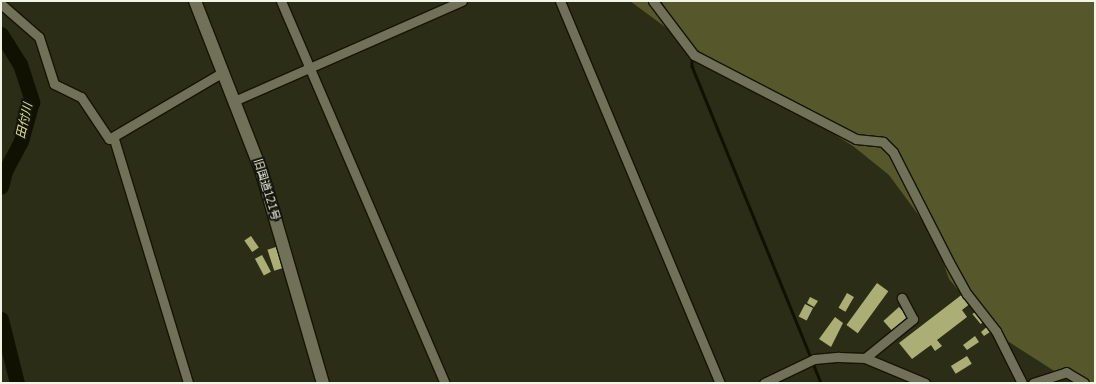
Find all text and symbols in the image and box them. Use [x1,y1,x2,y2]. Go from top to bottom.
water label: 田付川 [14,102,36,140]
street label: 旧国道121号 [250,158,282,222]

